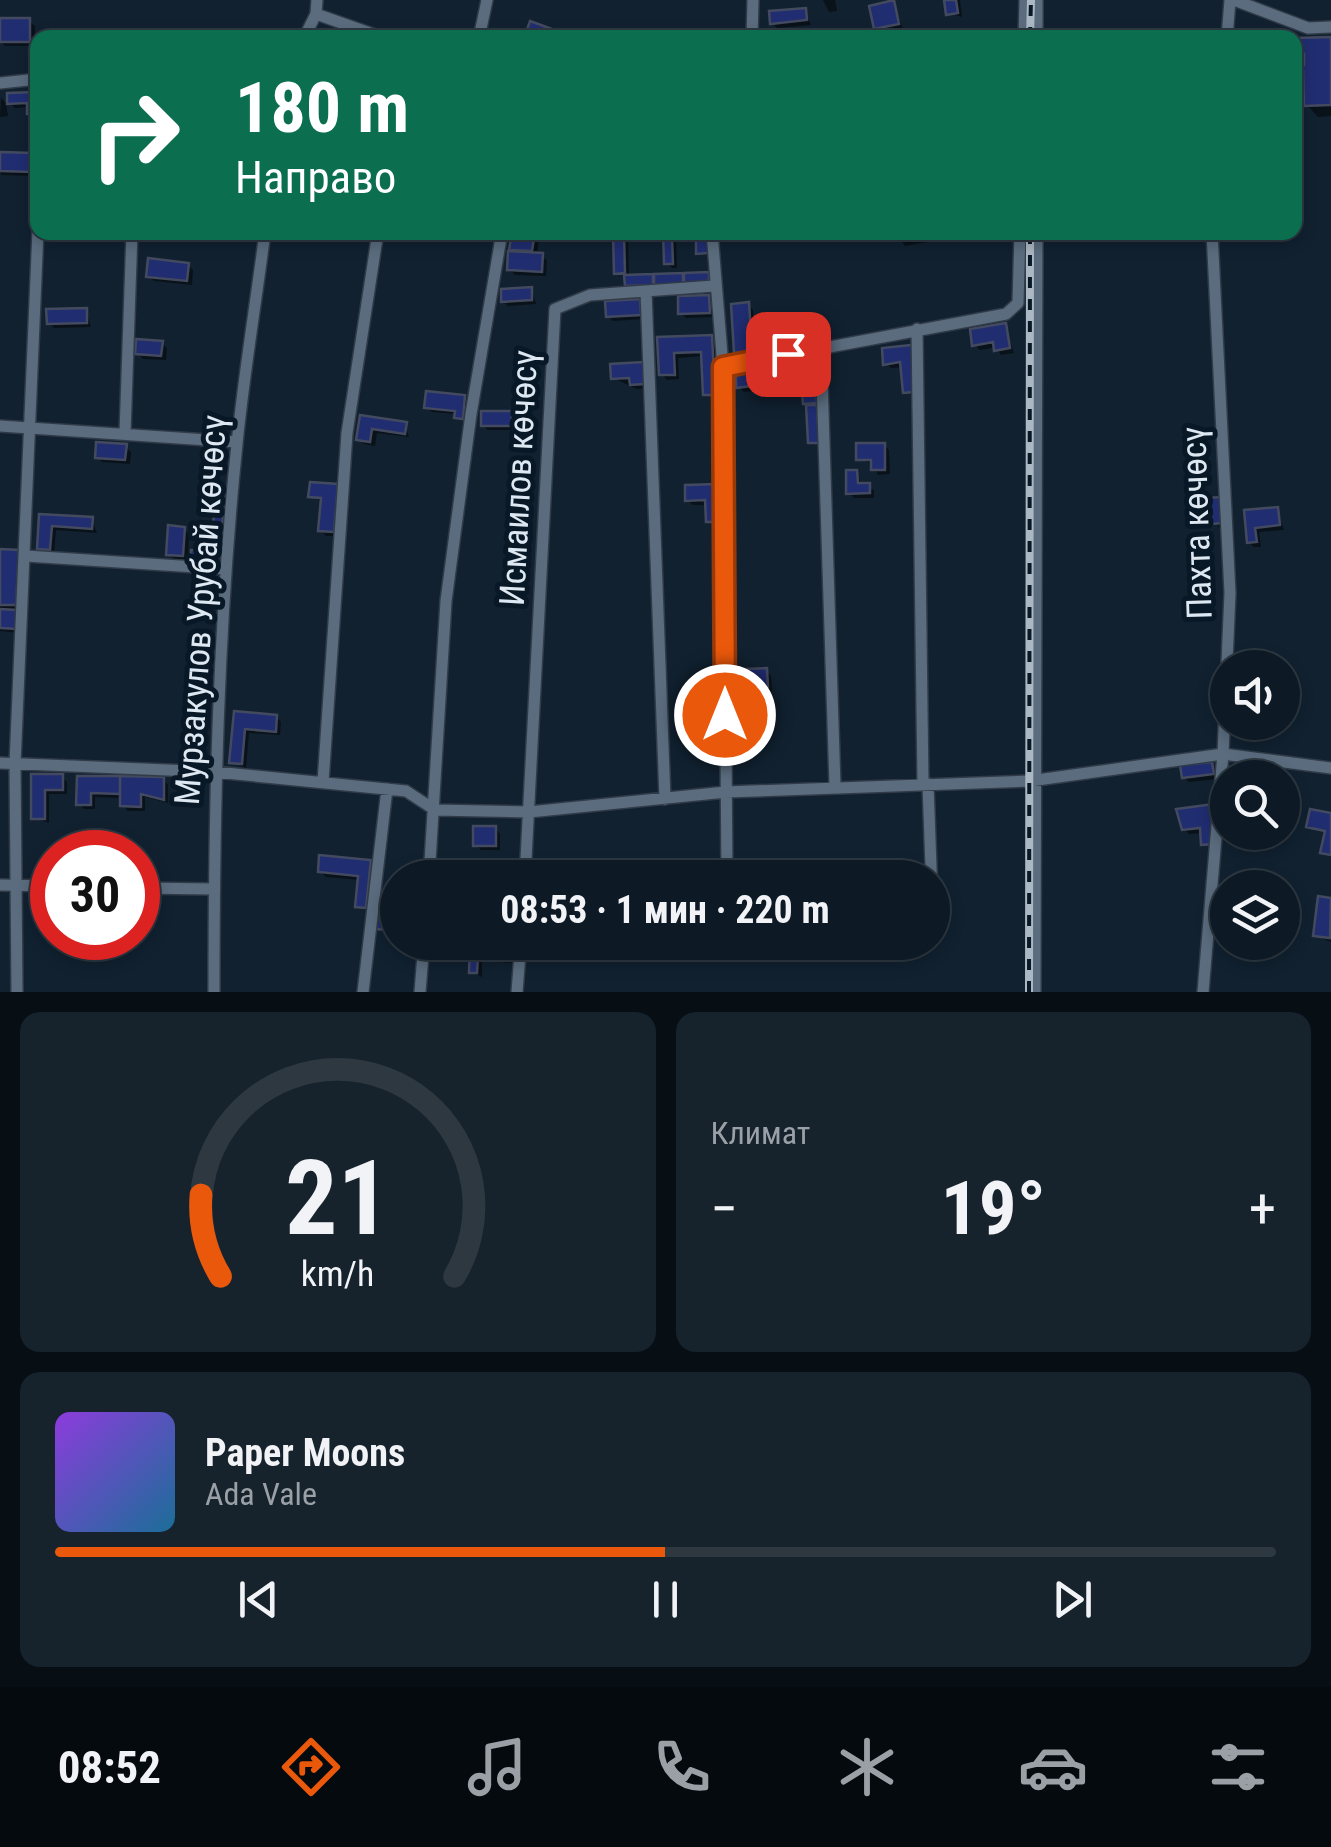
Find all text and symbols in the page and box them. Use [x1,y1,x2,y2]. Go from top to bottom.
text: 180 m [235,67,409,149]
icon: right [70,70,200,200]
text: Направо [235,151,396,204]
pin [746,312,831,397]
icon: arrive [761,327,816,382]
street label: Исмаилов көчөсү [492,349,546,607]
street label: Мурзакулов Урубай көчөсү [167,414,235,806]
street label: Пахта көчөсү [1173,426,1221,620]
map controls [1210,650,1300,960]
button: sound [1210,650,1300,740]
position arrow [673,663,777,767]
button: search [1210,760,1300,850]
speed limit sign: 30 [30,830,160,960]
button: layers [1210,870,1300,960]
text: 08:53 · 1 мин · 220 m [500,888,830,932]
text: Климат [711,1114,810,1152]
text: 21 [285,1138,390,1259]
text: 19° [941,1164,1046,1252]
text: − [711,1177,738,1241]
text: + [1249,1177,1276,1241]
text: km/h [301,1253,375,1295]
text: Paper Moons [205,1431,405,1475]
text: Ada Vale [205,1475,317,1513]
icon: previous [231,1572,286,1627]
icon: pause [638,1572,693,1627]
icon: next [1045,1572,1100,1627]
icon: directions [276,1732,346,1802]
icon: music [462,1732,532,1802]
icon: phone [647,1732,717,1802]
icon: climate [832,1732,902,1802]
icon: car [1018,1732,1088,1802]
icon: filters [1203,1732,1273,1802]
text: 08:52 [58,1741,161,1794]

